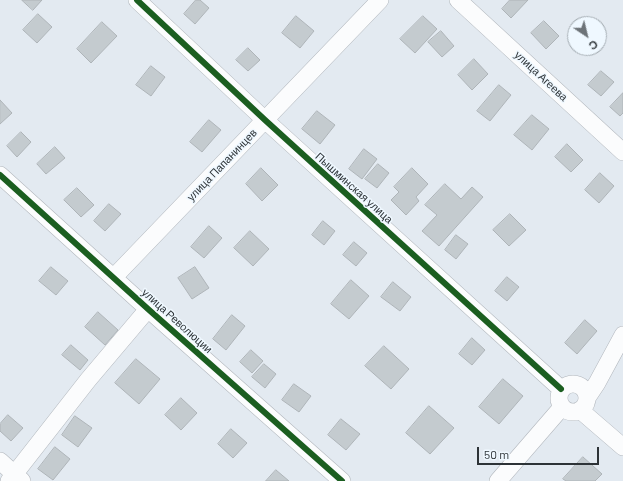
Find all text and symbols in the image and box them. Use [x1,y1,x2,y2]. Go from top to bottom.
north arrow [567,16,607,56]
text: С [587,38,601,53]
street label: улица Агеева [512,48,570,104]
street label: улица Папанинцев [184,126,260,204]
street label: Пышминская улица [313,150,395,226]
street label: улица Революции [139,286,215,356]
scale bar [479,439,601,465]
text: 50 m [484,447,509,461]

